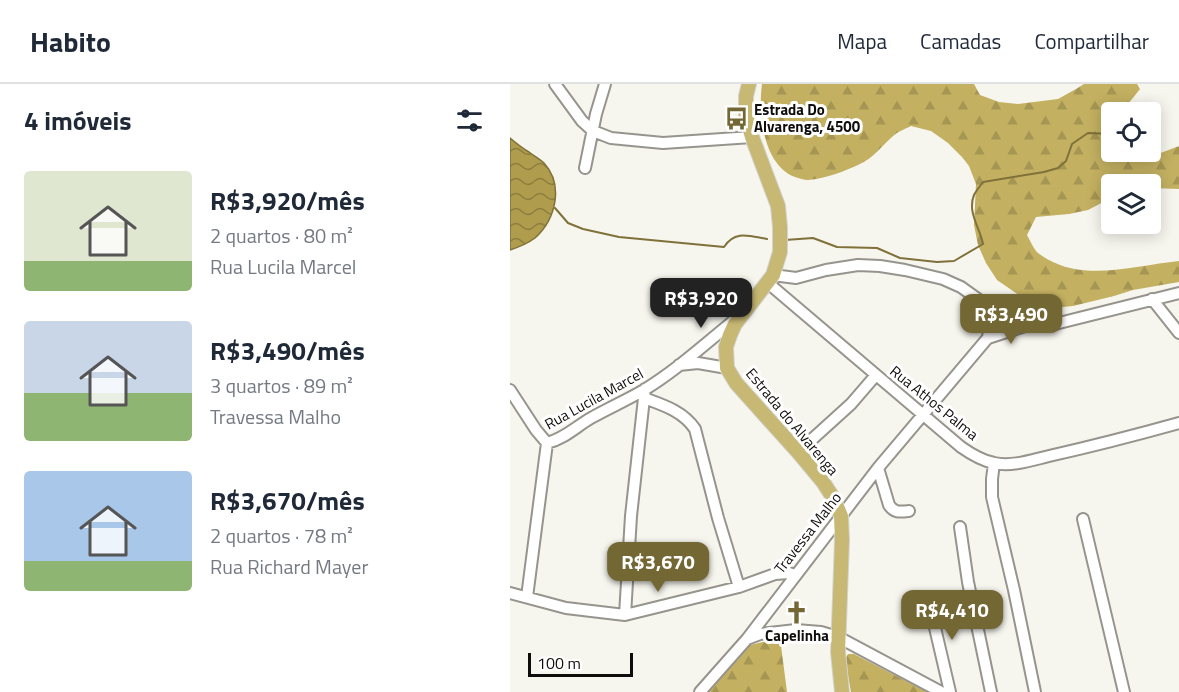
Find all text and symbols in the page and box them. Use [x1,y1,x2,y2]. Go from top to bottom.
text: Habito [30,20,111,63]
text: Mapa [837,25,887,57]
text: Camadas [920,25,1001,57]
text: Compartilhar [1034,25,1149,57]
place label: Estrada Do Alvarenga, 4500 [754,98,861,138]
text: 4 imóveis [24,101,131,140]
map controls [1101,102,1161,234]
button: locate [1101,102,1161,162]
icon: filters [453,104,486,137]
bus stop icon: Estrada Do Alvarenga, 4500 [723,106,749,132]
button: layers [1101,174,1161,234]
text: R$3,920/mês [210,181,365,220]
icon: home [72,195,144,267]
text: 2 quartos · 80 m² [210,220,353,251]
text: Rua Lucila Marcel [210,251,356,282]
pin: R$3,920 [646,278,756,329]
text: R$3,920 [664,282,738,313]
pin: R$3,490 [956,294,1066,345]
text: R$3,490 [974,298,1048,329]
text: R$3,490/mês [210,331,365,370]
icon: home [72,345,144,417]
street label: Rua Athos Palma [885,360,984,446]
street label: Rua Lucila Marcel [540,362,647,435]
street label: Estrada do Alvarenga [740,363,845,481]
text: 3 quartos · 89 m² [210,370,353,401]
text: Travessa Malho [210,401,341,432]
text: R$3,670/mês [210,481,365,520]
street label: Travessa Malho [768,487,847,578]
icon: home [72,495,144,567]
text: 2 quartos · 78 m² [210,520,353,551]
pin: R$3,670 [603,542,713,593]
text: R$3,670 [621,546,695,577]
text: Rua Richard Mayer [210,551,368,582]
pin: R$4,410 [897,590,1007,641]
text: R$4,410 [915,594,989,625]
church icon: Capelinha [784,599,810,625]
place label: Capelinha [765,624,829,647]
scale bar [528,650,633,678]
text: 100 m [537,651,581,675]

